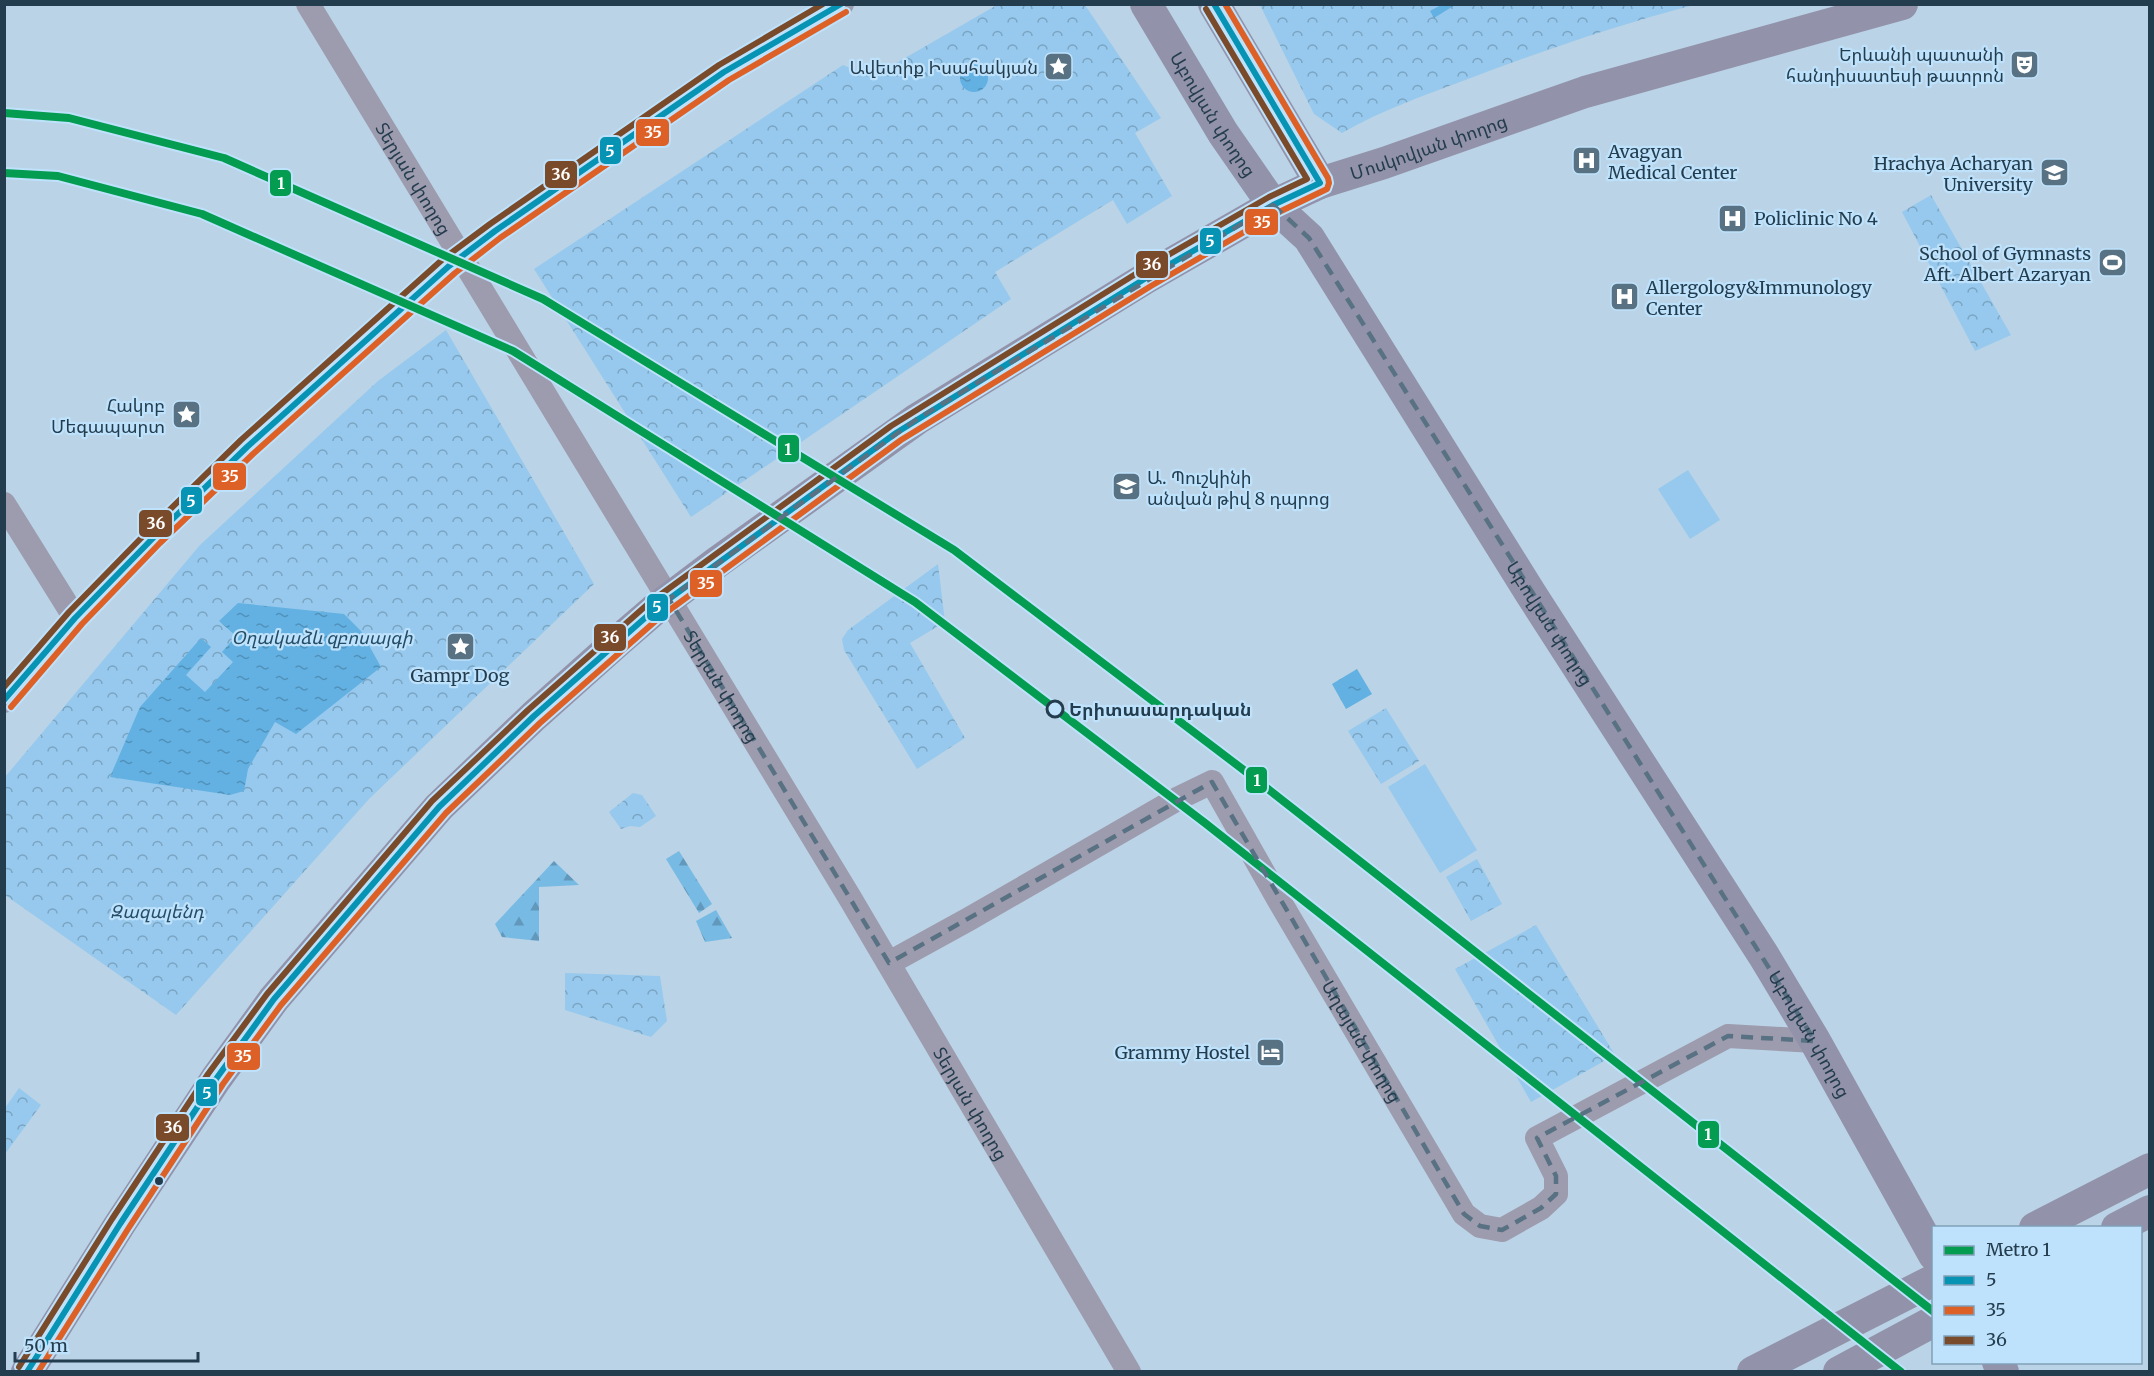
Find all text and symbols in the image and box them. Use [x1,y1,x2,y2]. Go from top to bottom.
place label: Երևանի պատանի հանդիսատեսի թատրոն [1786,43,2004,87]
street label: Աբովյան փողոց [1165,47,1261,181]
theatre icon: Երևանի պատանի հանդիսատեսի թատրոն [2009,48,2041,80]
place icon: Ավետիք Իսահակյան [1043,51,1075,83]
place label: Ավետիք Իսահակյան [850,56,1038,79]
street label: Մոսկովյան փողոց [1347,109,1510,184]
street label: Տերյան փողոց [371,118,457,239]
line badge: 35 [635,118,670,147]
text: 35 [644,122,662,142]
line badge: 5 [599,136,622,165]
place label: Avagyan Medical Center [1607,140,1737,184]
text: 5 [605,141,615,161]
hospital icon: Avagyan Medical Center [1571,145,1603,177]
place label: Hrachya Acharyan University [1873,152,2034,196]
school or university icon: Hrachya Acharyan University [2038,157,2070,189]
line badge: 36 [544,160,578,189]
text: 36 [552,164,571,184]
line badge: 1 [269,169,292,197]
text: 1 [277,173,285,193]
hospital icon: Policlinic No 4 [1717,202,1749,234]
place label: Policlinic No 4 [1754,207,1878,230]
line badge: 35 [1244,208,1279,236]
text: 35 [1253,212,1271,232]
line badge: 5 [1199,227,1222,255]
text: 5 [1205,231,1215,251]
place label: School of Gymnasts Aft. Albert Azaryan [1919,242,2091,286]
sports icon: School of Gymnasts Aft. Albert Azaryan [2096,247,2128,279]
line badge: 36 [1135,250,1169,279]
text: 36 [1143,254,1162,274]
place label: Allergology&Immunology Center [1645,276,1872,320]
hospital icon: Allergology&Immunology Center [1609,281,1641,313]
place label: Հակոբ Մեգապարտ [51,394,165,438]
place icon: Հակոբ Մեգապարտ [170,399,202,431]
line badge: 1 [777,434,800,463]
text: 1 [784,439,792,459]
line badge: 35 [212,462,247,491]
text: 35 [221,466,239,486]
place label: Ա. Պուշկինի անվան թիվ 8 դպրոց [1147,466,1330,510]
school or university icon: Ա. Պուշկինի անվան թիվ 8 դպրոց [1110,471,1142,503]
line badge: 5 [180,486,203,515]
text: 5 [186,491,196,511]
line badge: 36 [138,509,173,538]
text: 36 [147,513,166,533]
street label: Աբովյան փողոց [1502,556,1598,690]
line badge: 35 [689,569,723,598]
text: 35 [697,573,715,593]
line badge: 5 [646,593,669,622]
text: 5 [652,597,662,617]
line badge: 36 [593,623,627,652]
park label: Օղակաձև զբոսայգի [232,626,413,649]
street label: Տերյան փողոց [679,626,765,747]
text: 36 [601,627,620,647]
place icon: Gampr Dog [444,630,476,662]
place label: Gampr Dog [411,664,510,687]
place label: Երիտասարդական [1069,698,1252,721]
marker: Երիտասարդական [1046,700,1064,718]
line badge: 1 [1245,766,1268,794]
text: 1 [1253,770,1261,790]
park label: Զազալենդ [110,900,204,923]
street label: Աբովյան փողոց [1764,966,1856,1102]
street label: Աղայան փողոց [1317,976,1407,1107]
hotel icon: Grammy Hostel [1255,1036,1287,1068]
place label: Grammy Hostel [1115,1041,1250,1064]
line badge: 35 [226,1042,261,1071]
street label: Տերյան փողոց [929,1043,1013,1164]
text: 35 [234,1046,252,1066]
line badge: 5 [195,1078,218,1107]
text: 5 [202,1083,212,1103]
line badge: 36 [155,1113,190,1142]
text: 36 [164,1117,183,1137]
line badge: 1 [1697,1120,1720,1149]
text: 1 [1704,1124,1712,1144]
unlabelled marker [153,1175,165,1187]
legend [1932,1226,2142,1364]
text: Metro 1 [1986,1238,2051,1261]
text: 5 [1986,1268,1997,1291]
text: 35 [1986,1298,2006,1321]
scale bar [15,1325,198,1363]
text: 36 [1986,1328,2007,1351]
text: 50 m [24,1334,68,1357]

